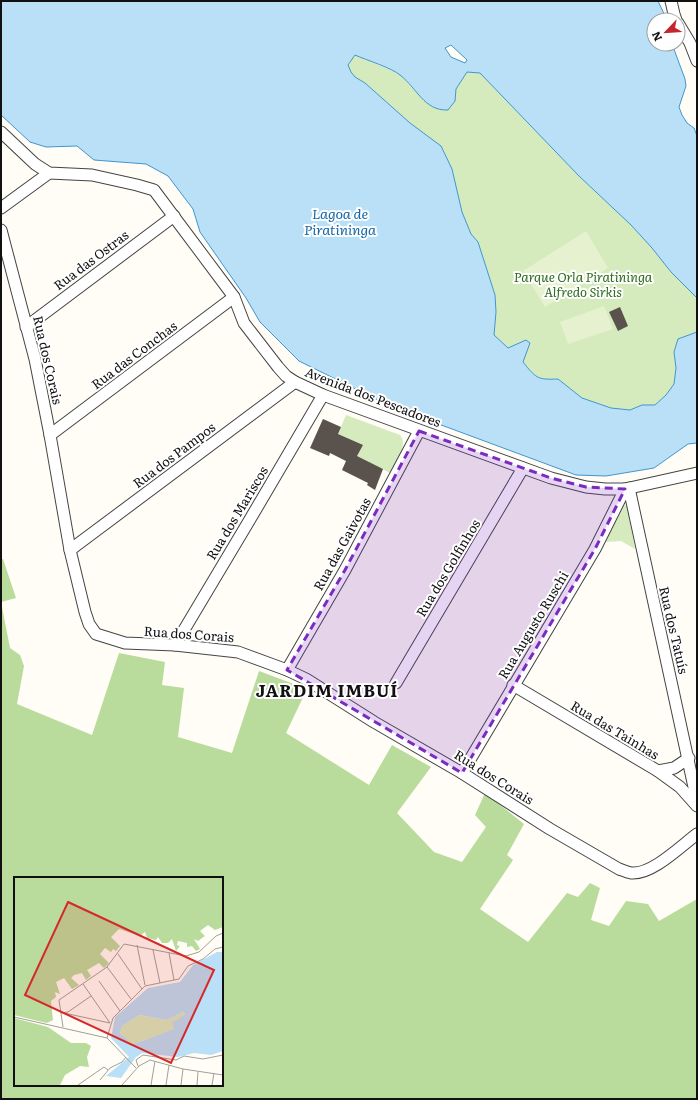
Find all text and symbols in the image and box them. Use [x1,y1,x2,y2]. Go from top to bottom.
north arrow [646,12,686,52]
text: N [647,29,665,44]
water label: Lagoa de Piratininga [304,203,376,239]
street label: Rua das Ostras [49,225,132,294]
park label: Parque Orla Piratininga Alfredo Sirkis [514,267,653,301]
street label: Rua dos Corais [29,314,68,406]
street label: Rua das Conchas [87,316,181,393]
street label: Avenida dos Pescadores [303,362,444,431]
street label: Rua dos Pampos [128,417,219,492]
street label: Rua dos Mariscos [201,462,272,563]
street label: Rua das Gaivotas [308,494,375,594]
street label: Rua dos Golfinhos [411,515,484,620]
street label: Rua Augusto Ruschi [493,567,573,682]
street label: Rua dos Tatuís [655,584,694,676]
street label: Rua dos Corais [143,621,235,646]
district label: JARDIM IMBUÍ [256,677,398,702]
street label: Rua das Tainhas [568,696,663,764]
street label: Rua dos Corais [451,745,538,809]
inset map [14,877,223,1086]

